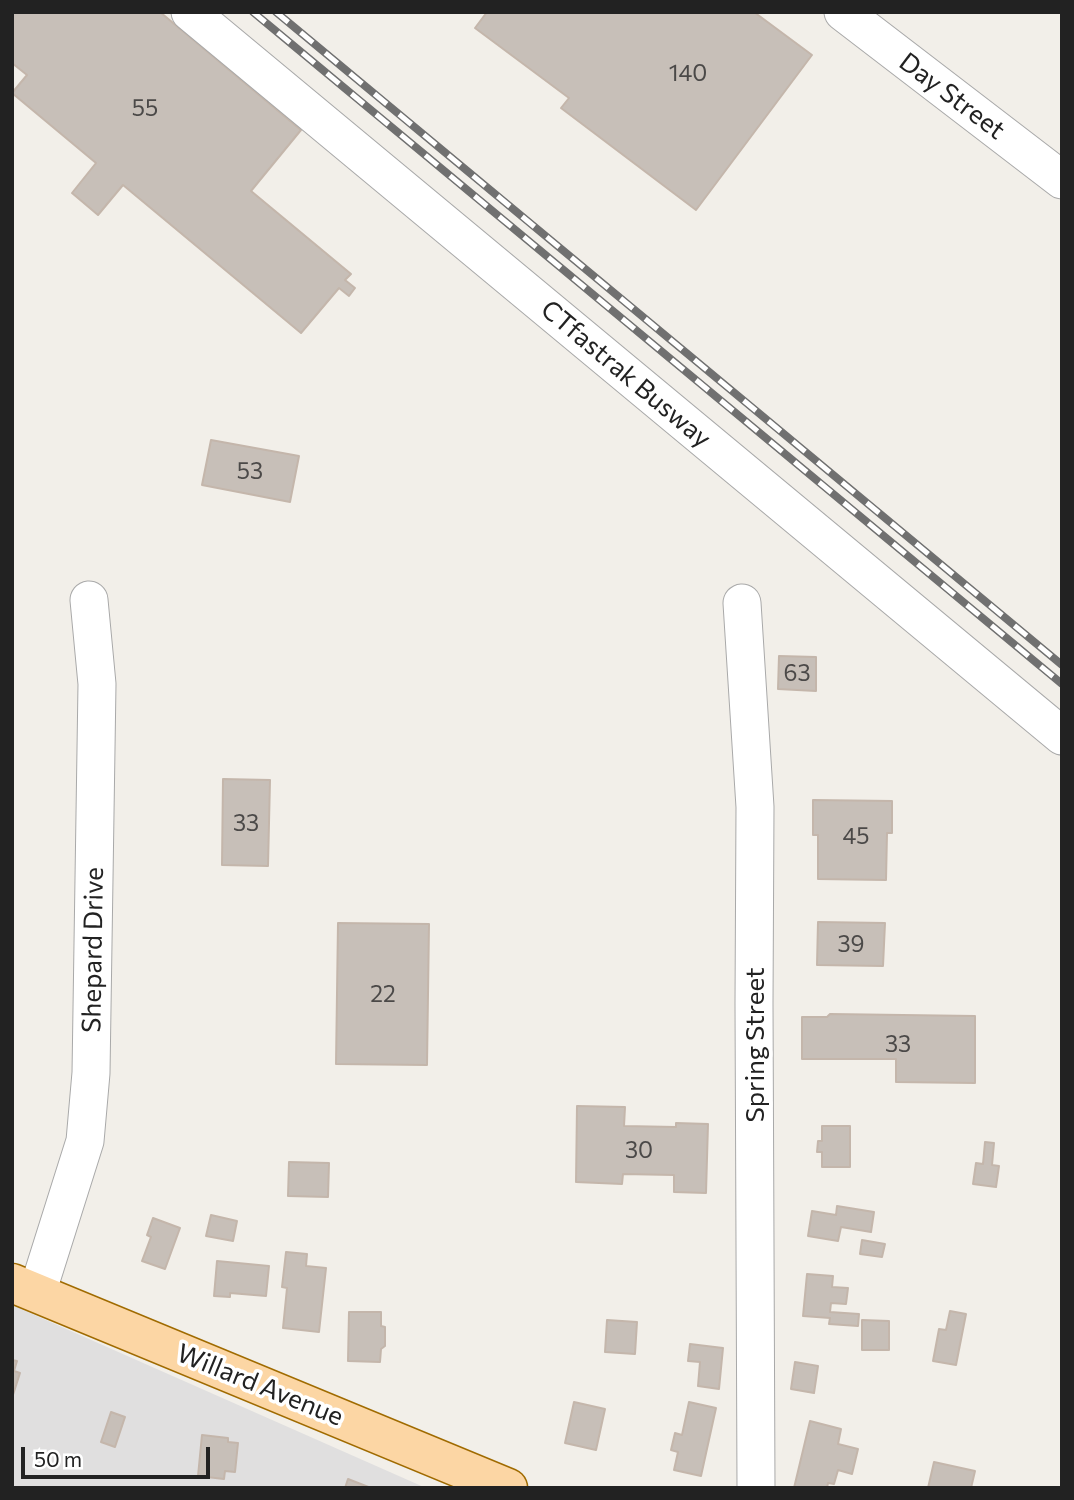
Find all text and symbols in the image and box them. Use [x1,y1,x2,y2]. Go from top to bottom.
street label: Day Street [893,46,1011,146]
house number: 140 [669,59,707,87]
house number: 55 [132,94,158,122]
street label: CTfastrak Busway [535,294,717,454]
house number: 53 [237,457,263,485]
house number: 63 [783,659,811,687]
house number: 33 [233,809,259,837]
house number: 45 [842,822,870,850]
street label: Shepard Drive [76,867,110,1033]
house number: 39 [837,930,865,958]
street label: Spring Street [739,967,771,1123]
house number: 22 [370,980,396,1008]
house number: 33 [885,1030,911,1058]
house number: 30 [625,1136,653,1164]
street label: Willard Avenue [172,1337,348,1433]
scale bar [24,1434,214,1478]
text: 50 m [34,1446,82,1471]

